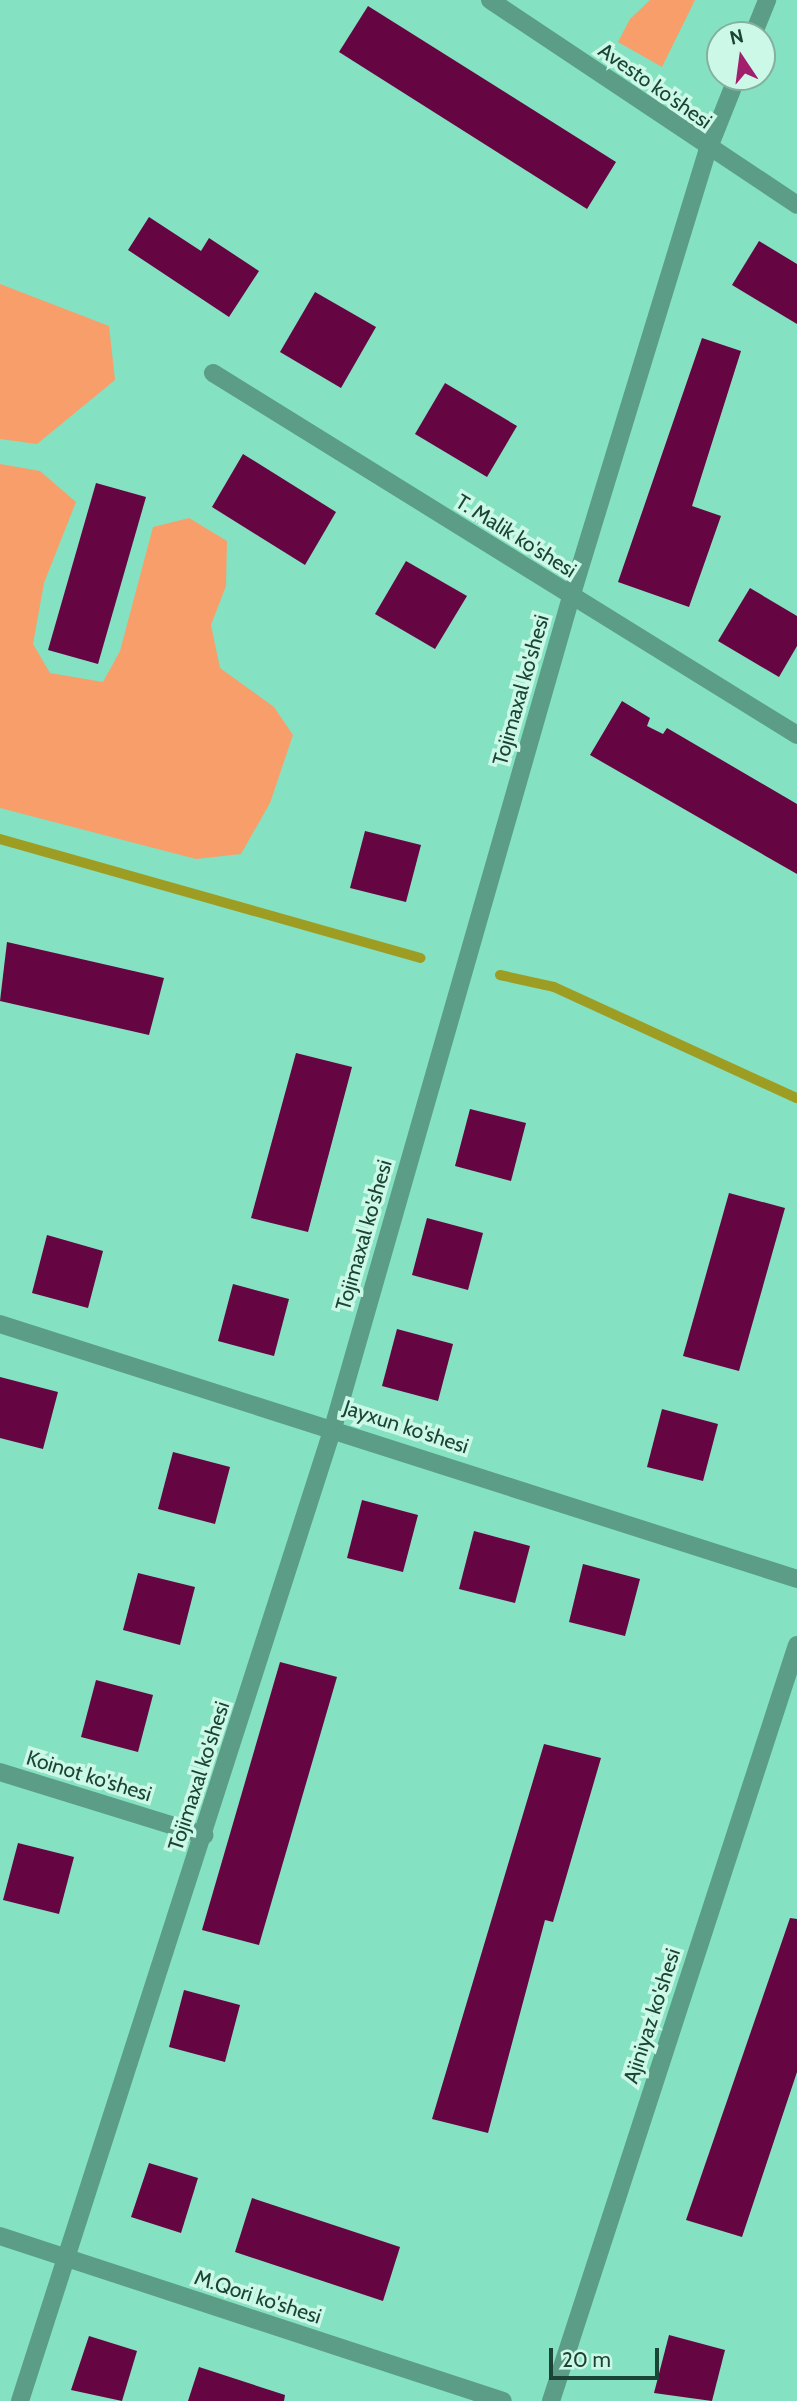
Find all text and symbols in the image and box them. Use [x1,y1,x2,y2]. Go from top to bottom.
north arrow [706,21,776,91]
text: N [727,24,746,50]
street label: Avesto ko'shesi [594,38,716,134]
street label: T. Malik ko'shesi [451,489,581,583]
street label: Tojimaxal ko'shesi [487,612,555,768]
street label: Tojimaxal ko'shesi [330,1157,398,1313]
street label: Jayxun ko'shesi [340,1395,472,1459]
street label: Tojimaxal ko'shesi [163,1698,235,1854]
street label: Koinot ko'shesi [23,1745,155,1807]
street label: Ajiniyaz ko'shesi [618,1945,686,2087]
street label: M.Qori ko'shesi [191,2265,325,2329]
scale bar [552,2334,662,2378]
text: 20 m [562,2347,611,2372]

